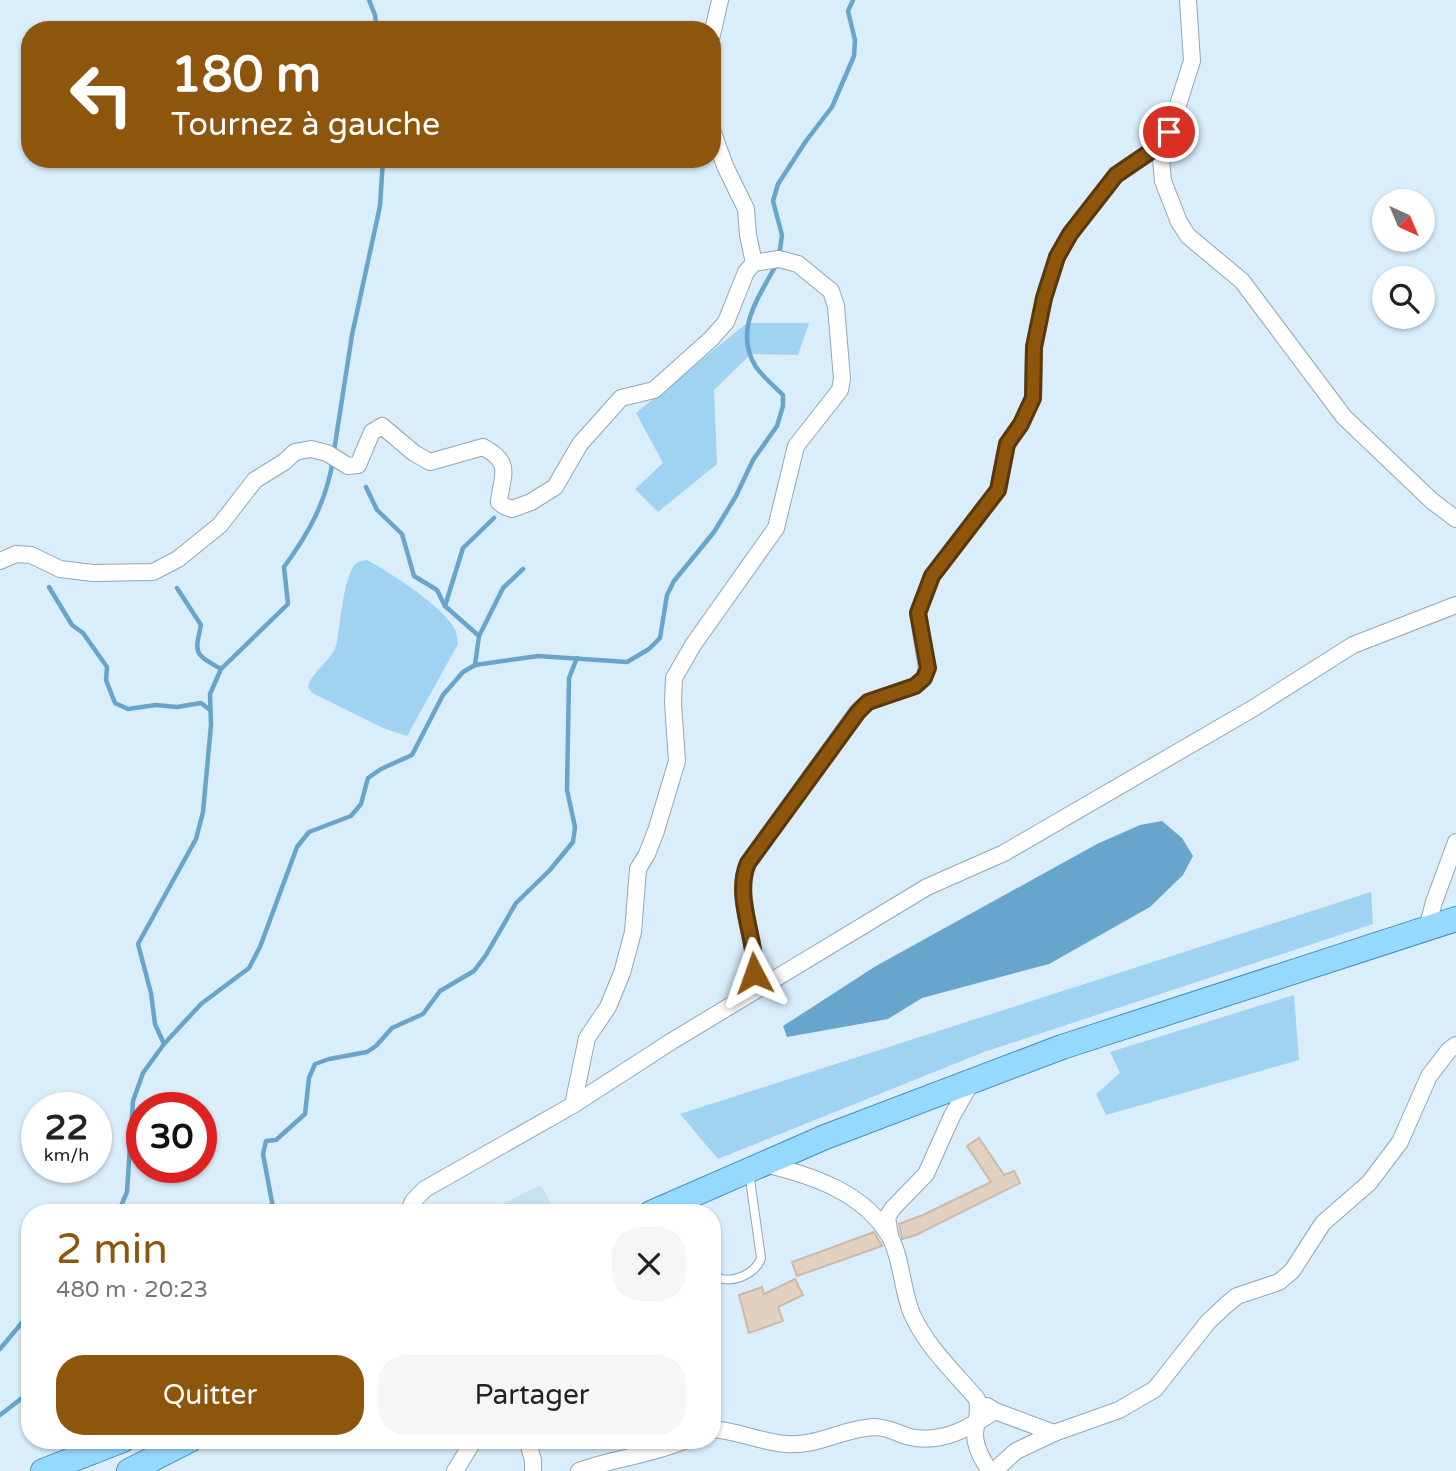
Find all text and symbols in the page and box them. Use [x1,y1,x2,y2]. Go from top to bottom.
text: 180 m [171,46,321,105]
icon: left [56,49,147,140]
pin [1139,102,1199,162]
text: Tournez à gauche [171,106,440,144]
icon: arrive [1150,113,1188,151]
north arrow [1372,189,1435,252]
map controls [1372,189,1435,329]
button: search [1372,266,1435,329]
position arrow [717,936,791,1010]
speed limit sign: 30 [126,1092,217,1183]
text: 22 [45,1107,88,1149]
text: km/h [44,1144,89,1166]
text: 2 min [56,1224,168,1275]
button: close [612,1227,686,1301]
text: 480 m · 20:23 [56,1276,208,1304]
button: Quitter [56,1355,364,1435]
button: Partager [378,1355,686,1435]

